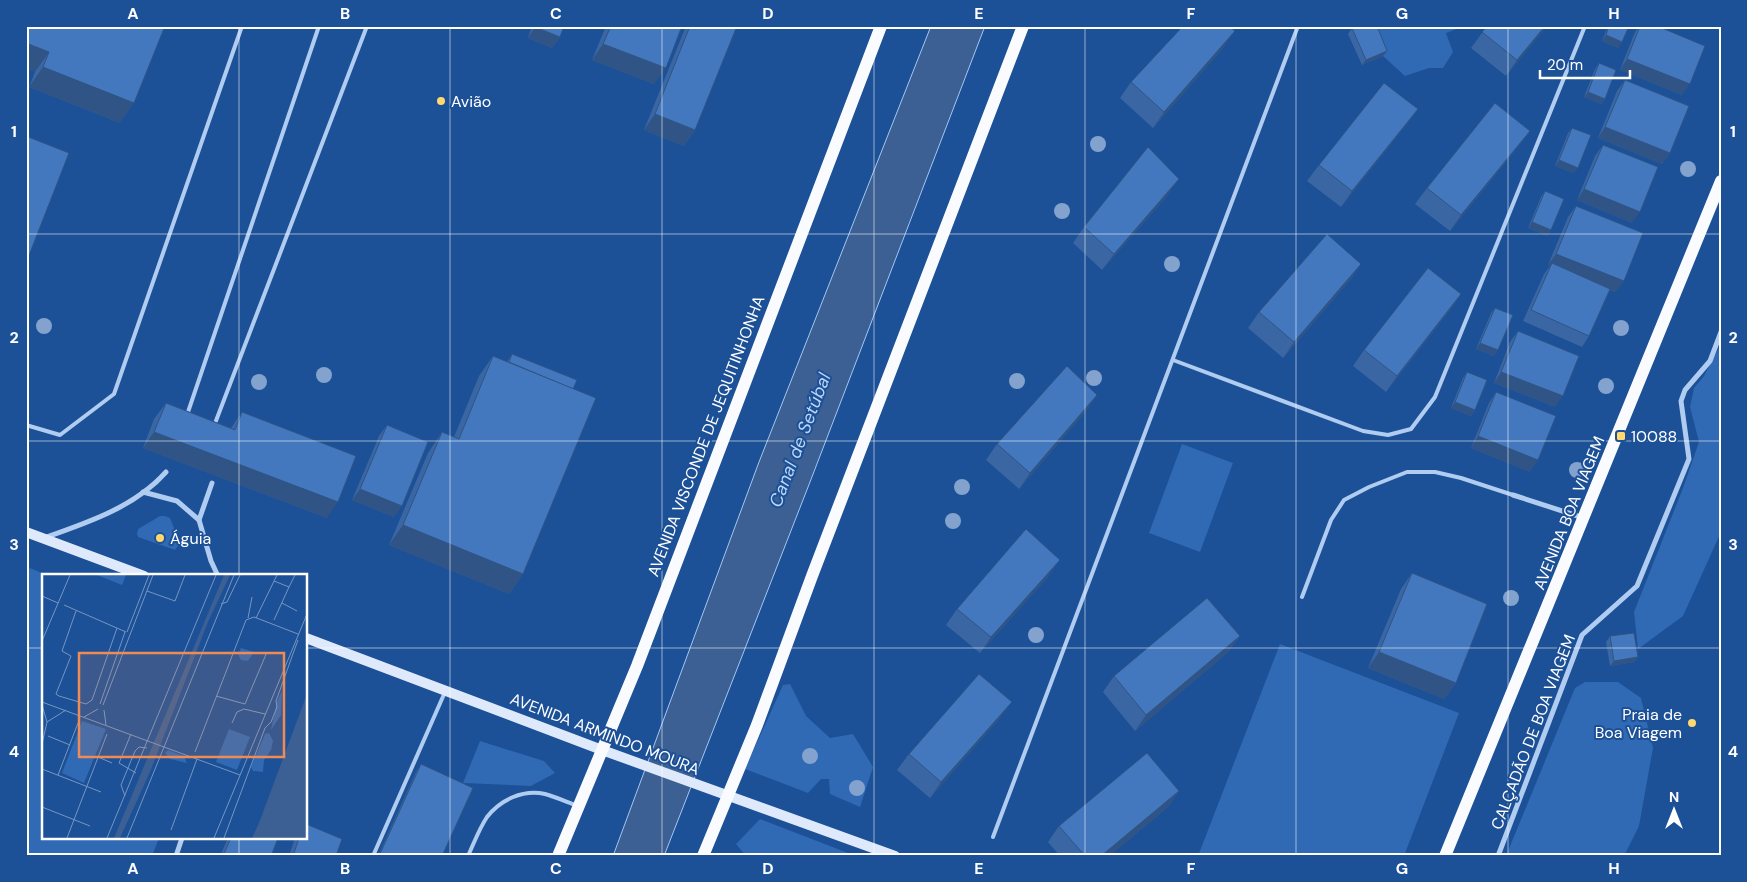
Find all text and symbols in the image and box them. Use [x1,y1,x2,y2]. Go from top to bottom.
text: A [127,3,139,24]
text: B [340,3,350,24]
text: C [550,3,562,24]
text: D [762,3,774,24]
text: E [974,3,984,24]
text: F [1187,3,1196,24]
text: G [1396,3,1408,24]
text: H [1608,3,1620,24]
scale bar [1540,48,1630,80]
text: 20 m [1547,55,1583,75]
place label: Avião [451,91,491,112]
marker: Avião [435,95,447,107]
text: 1 [11,121,17,142]
text: 1 [1730,121,1736,142]
street label: AVENIDA VISCONDE DE JEQUITINHONHA [643,292,770,579]
text: 2 [9,327,19,348]
text: 2 [1728,327,1738,348]
water label: Canal de Setúbal [763,369,837,511]
place label: 10088 [1631,426,1677,447]
marker: 10088 [1615,430,1627,442]
street label: AVENIDA BOA VIAGEM [1529,433,1609,593]
place label: Águia [170,528,211,549]
marker: Águia [154,532,166,544]
text: 3 [9,534,19,555]
text: 3 [1728,534,1738,555]
inset map [42,574,308,840]
street label: CALÇADÃO DE BOA VIAGEM [1486,631,1580,833]
street label: AVENIDA ARMINDO MOURA [507,688,703,780]
place label: Praia de Boa Viagem [1595,704,1682,743]
marker: Praia de Boa Viagem [1686,717,1698,729]
text: 4 [9,741,19,762]
text: 4 [1728,741,1738,762]
north arrow [1650,784,1700,834]
text: N [1669,788,1679,806]
text: A [127,858,139,879]
text: B [340,858,350,879]
text: C [550,858,562,879]
text: D [762,858,774,879]
text: E [974,858,984,879]
text: F [1187,858,1196,879]
text: G [1396,858,1408,879]
text: H [1608,858,1620,879]

